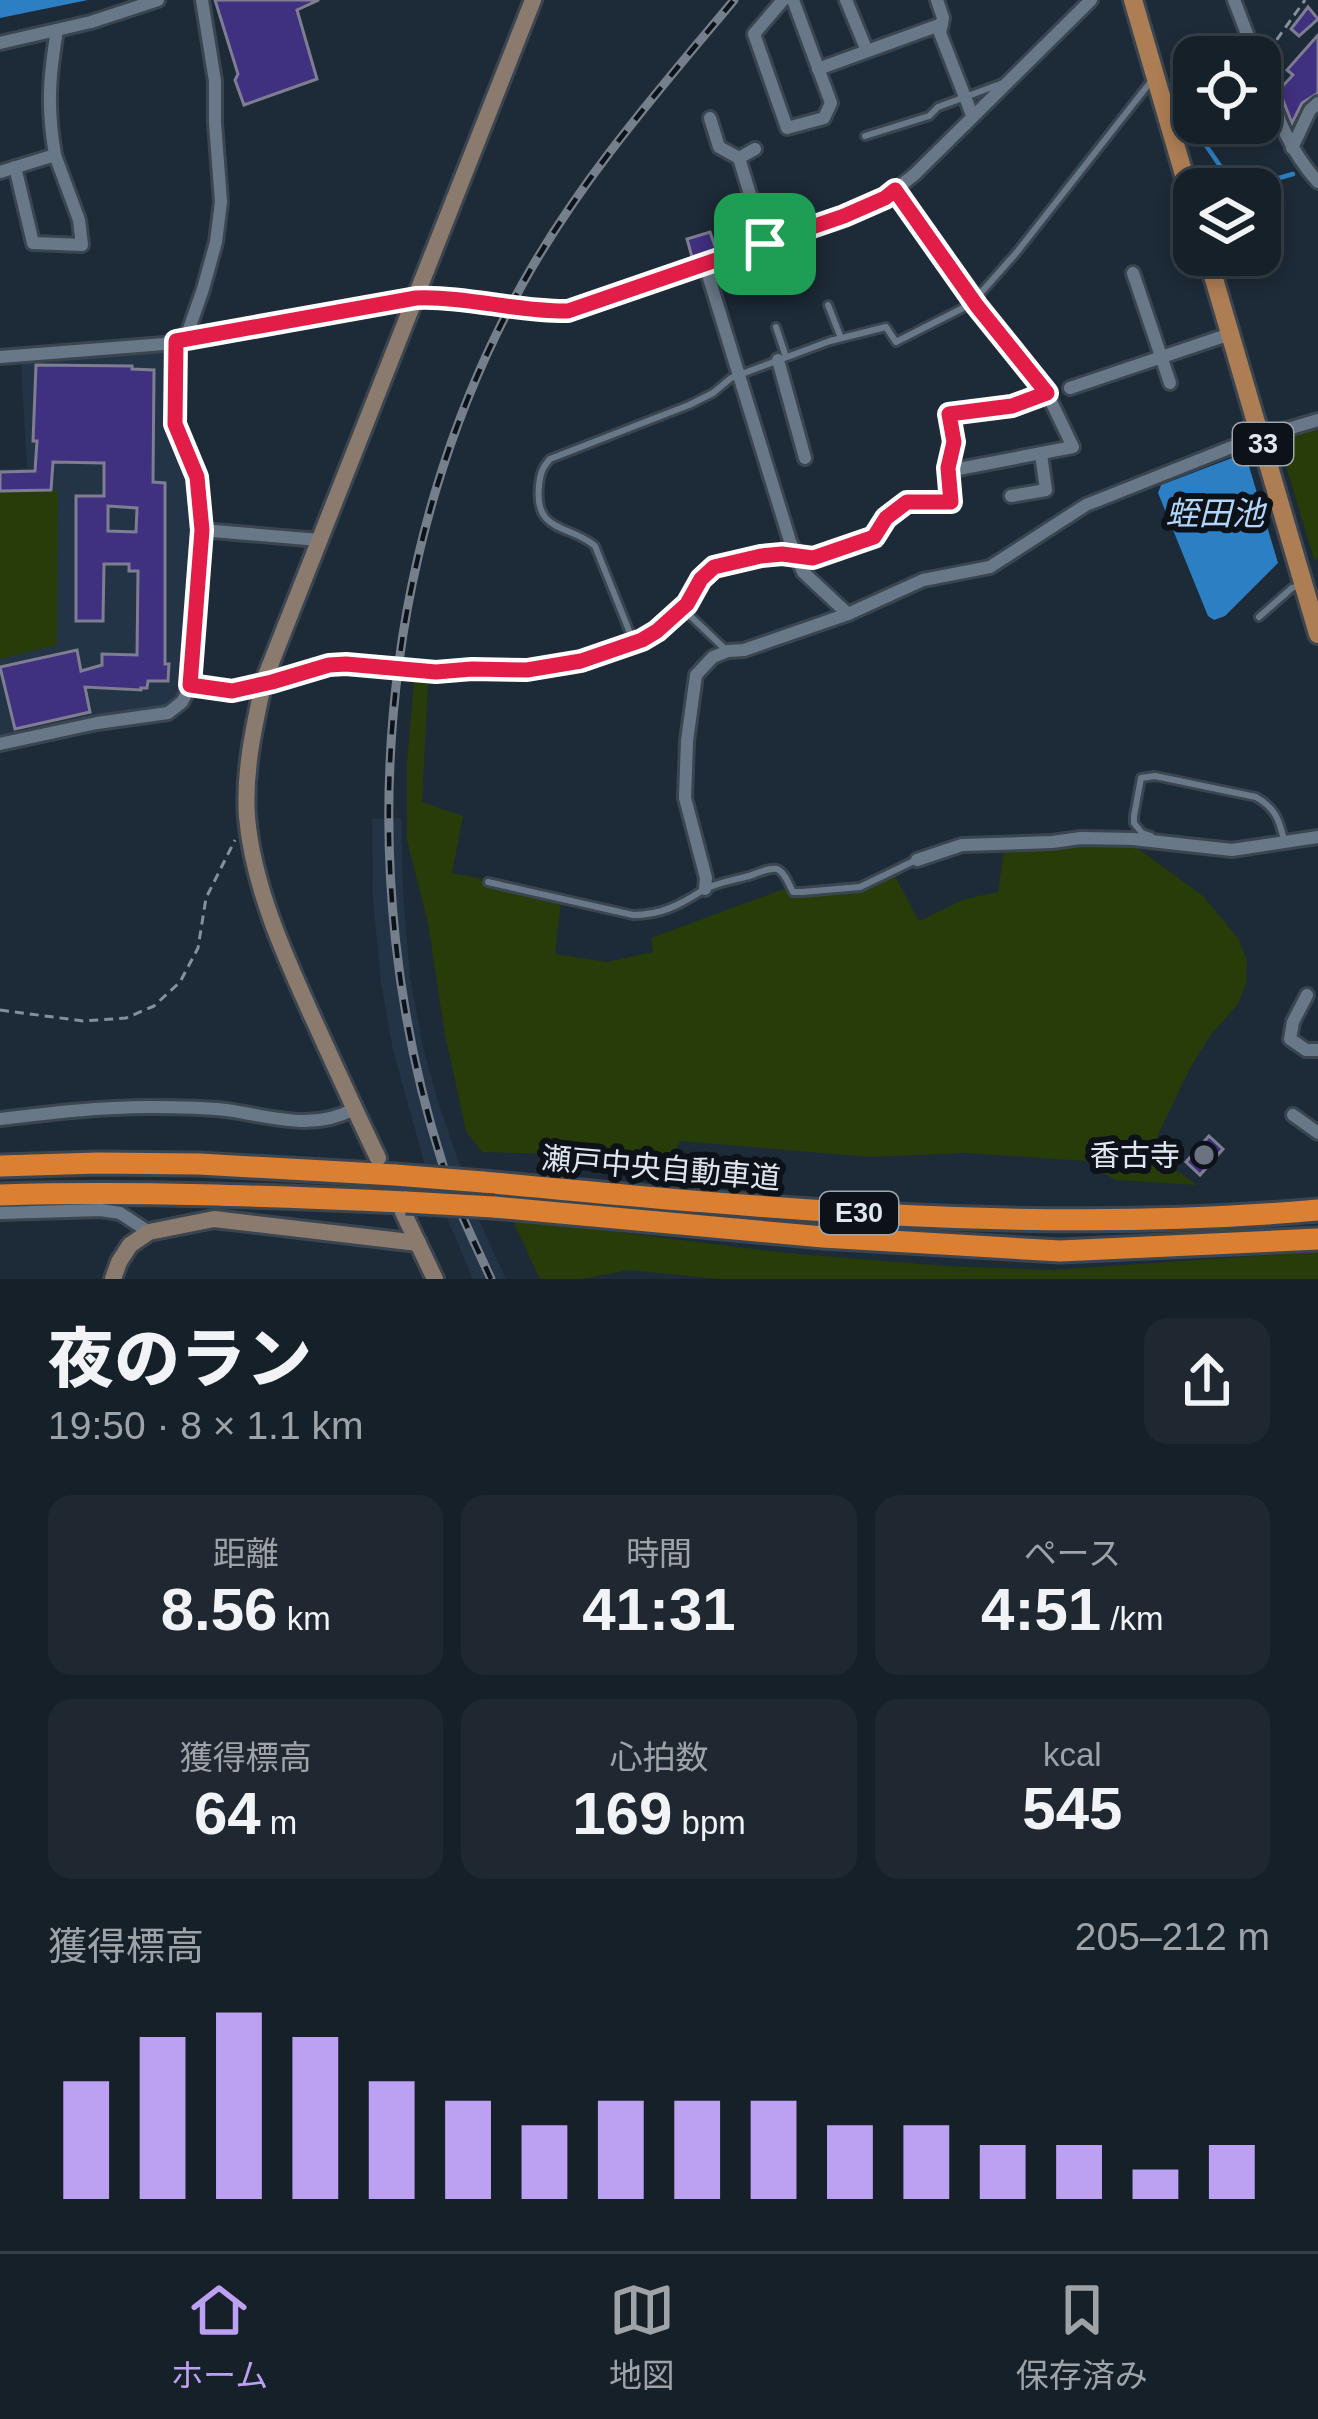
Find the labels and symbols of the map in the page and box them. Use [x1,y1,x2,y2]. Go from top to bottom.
pin [714,193,816,295]
road number: 33 [1233,423,1293,465]
water label: 蛭田池 [1166,495,1268,532]
place label: 香古寺 [1090,1139,1180,1172]
street label: 瀬戸中央自動車道 [540,1141,782,1195]
marker: 香古寺 [1191,1142,1217,1168]
road number: E30 [820,1192,898,1234]

